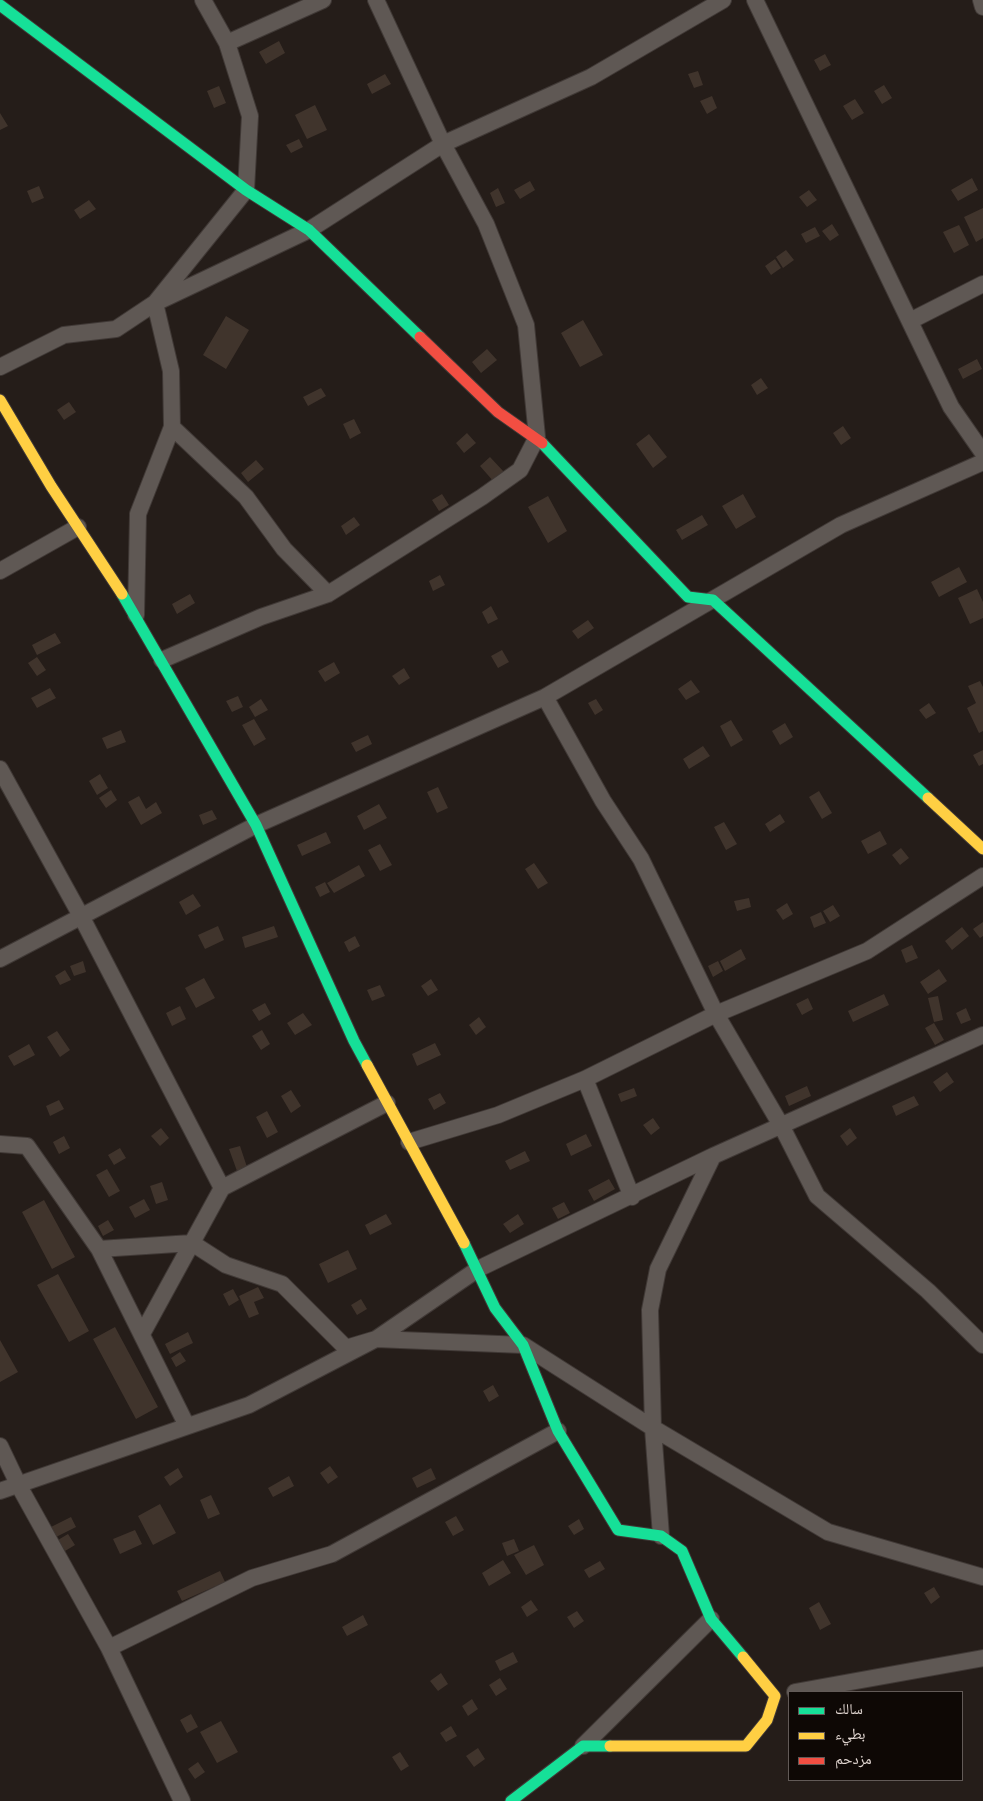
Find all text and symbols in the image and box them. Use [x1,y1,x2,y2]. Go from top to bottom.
legend [788,1691,963,1781]
text: سالك [835,1699,863,1720]
text: بطيء [835,1724,865,1745]
text: مزدحم [835,1749,872,1770]

